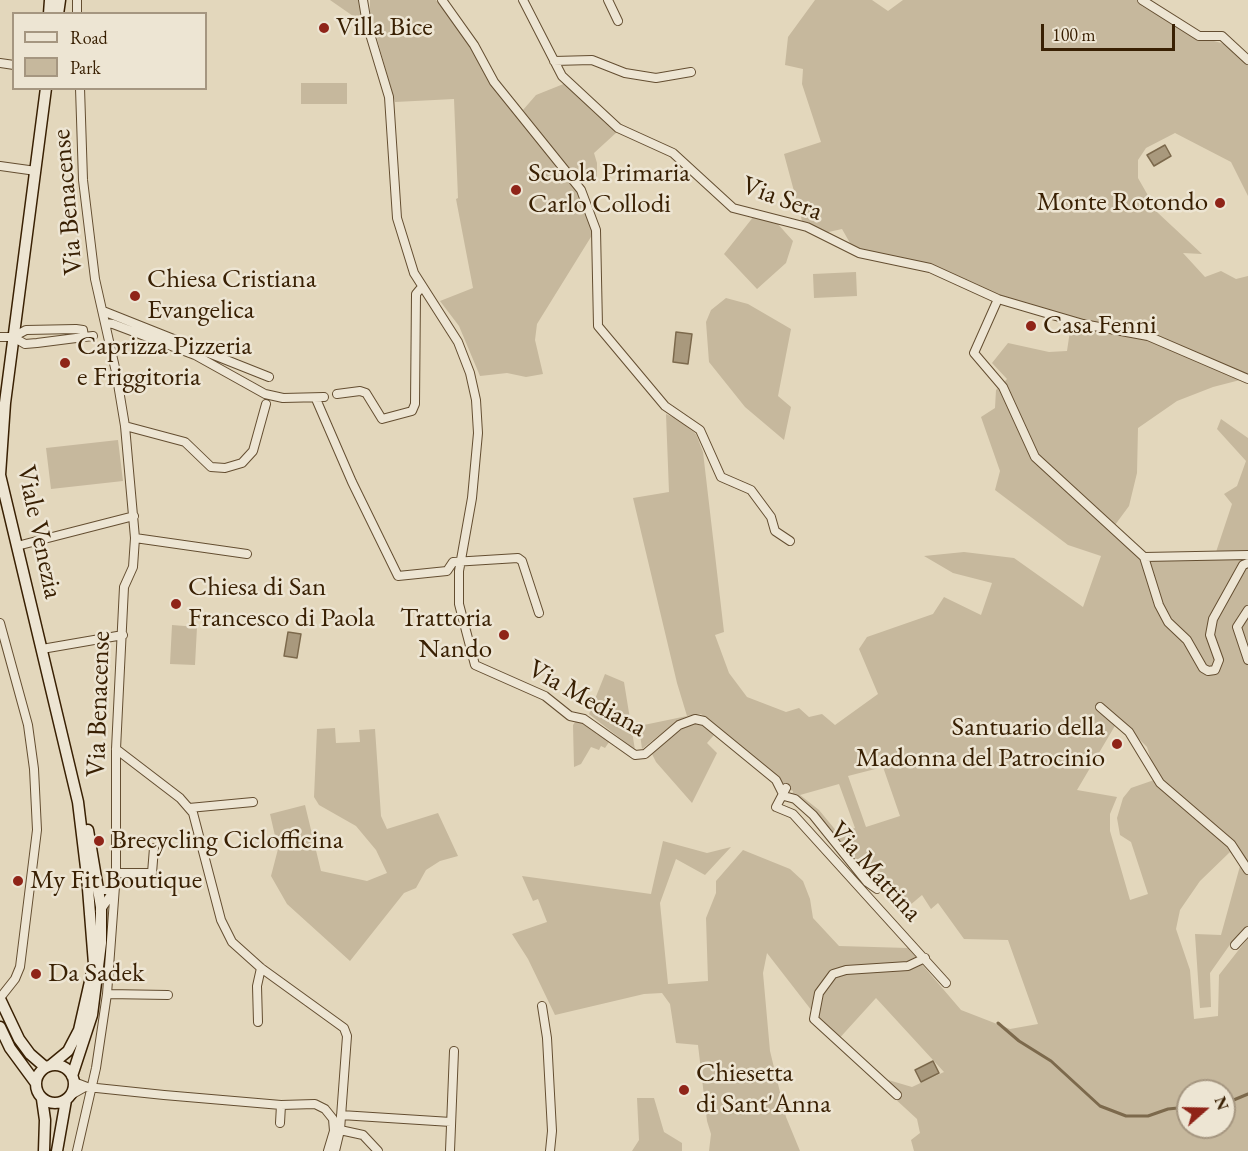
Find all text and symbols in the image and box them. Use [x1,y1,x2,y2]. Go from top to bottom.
legend [12,12,207,90]
place label: Villa Bice [336,12,433,44]
scale bar [1044,12,1178,50]
marker: Villa Bice [317,21,331,35]
text: 100 m [1052,23,1096,46]
text: Road [70,26,108,49]
text: Park [70,56,101,79]
street label: Via Benacense [45,128,91,276]
place label: Scuola Primaria Carlo Collodi [528,158,690,221]
street label: Via Sera [737,170,827,228]
marker: Scuola Primaria Carlo Collodi [509,183,523,197]
place label: Monte Rotondo [1036,187,1208,219]
marker: Monte Rotondo [1213,196,1227,210]
place label: Chiesa Cristiana Evangelica [147,264,317,327]
marker: Chiesa Cristiana Evangelica [128,289,142,303]
place label: Casa Fenni [1043,310,1157,342]
marker: Casa Fenni [1024,319,1038,333]
place label: Caprizza Pizzeria e Friggitoria [77,331,252,394]
marker: Caprizza Pizzeria e Friggitoria [58,356,72,370]
street label: Viale Venezia [9,462,69,602]
place label: Chiesa di San Francesco di Paola [188,572,375,635]
marker: Chiesa di San Francesco di Paola [169,597,183,611]
place label: Trattoria Nando [400,603,492,666]
marker: Trattoria Nando [497,628,511,642]
street label: Via Benacense [80,630,118,778]
street label: Via Mediana [522,653,652,745]
place label: Santuario della Madonna del Patrocinio [856,712,1105,775]
marker: Santuario della Madonna del Patrocinio [1110,737,1124,751]
street label: Via Mattina [822,815,928,929]
place label: Brecycling Ciclofficina [111,825,343,857]
marker: Brecycling Ciclofficina [92,834,106,848]
place label: My Fit Boutique [30,865,202,897]
marker: My Fit Boutique [11,874,25,888]
place label: Da Sadek [48,958,145,990]
marker: Da Sadek [29,967,43,981]
place label: Chiesetta di Sant'Anna [696,1058,831,1121]
north arrow [1176,1079,1236,1139]
marker: Chiesetta di Sant'Anna [677,1083,691,1097]
text: N [1209,1094,1234,1113]

